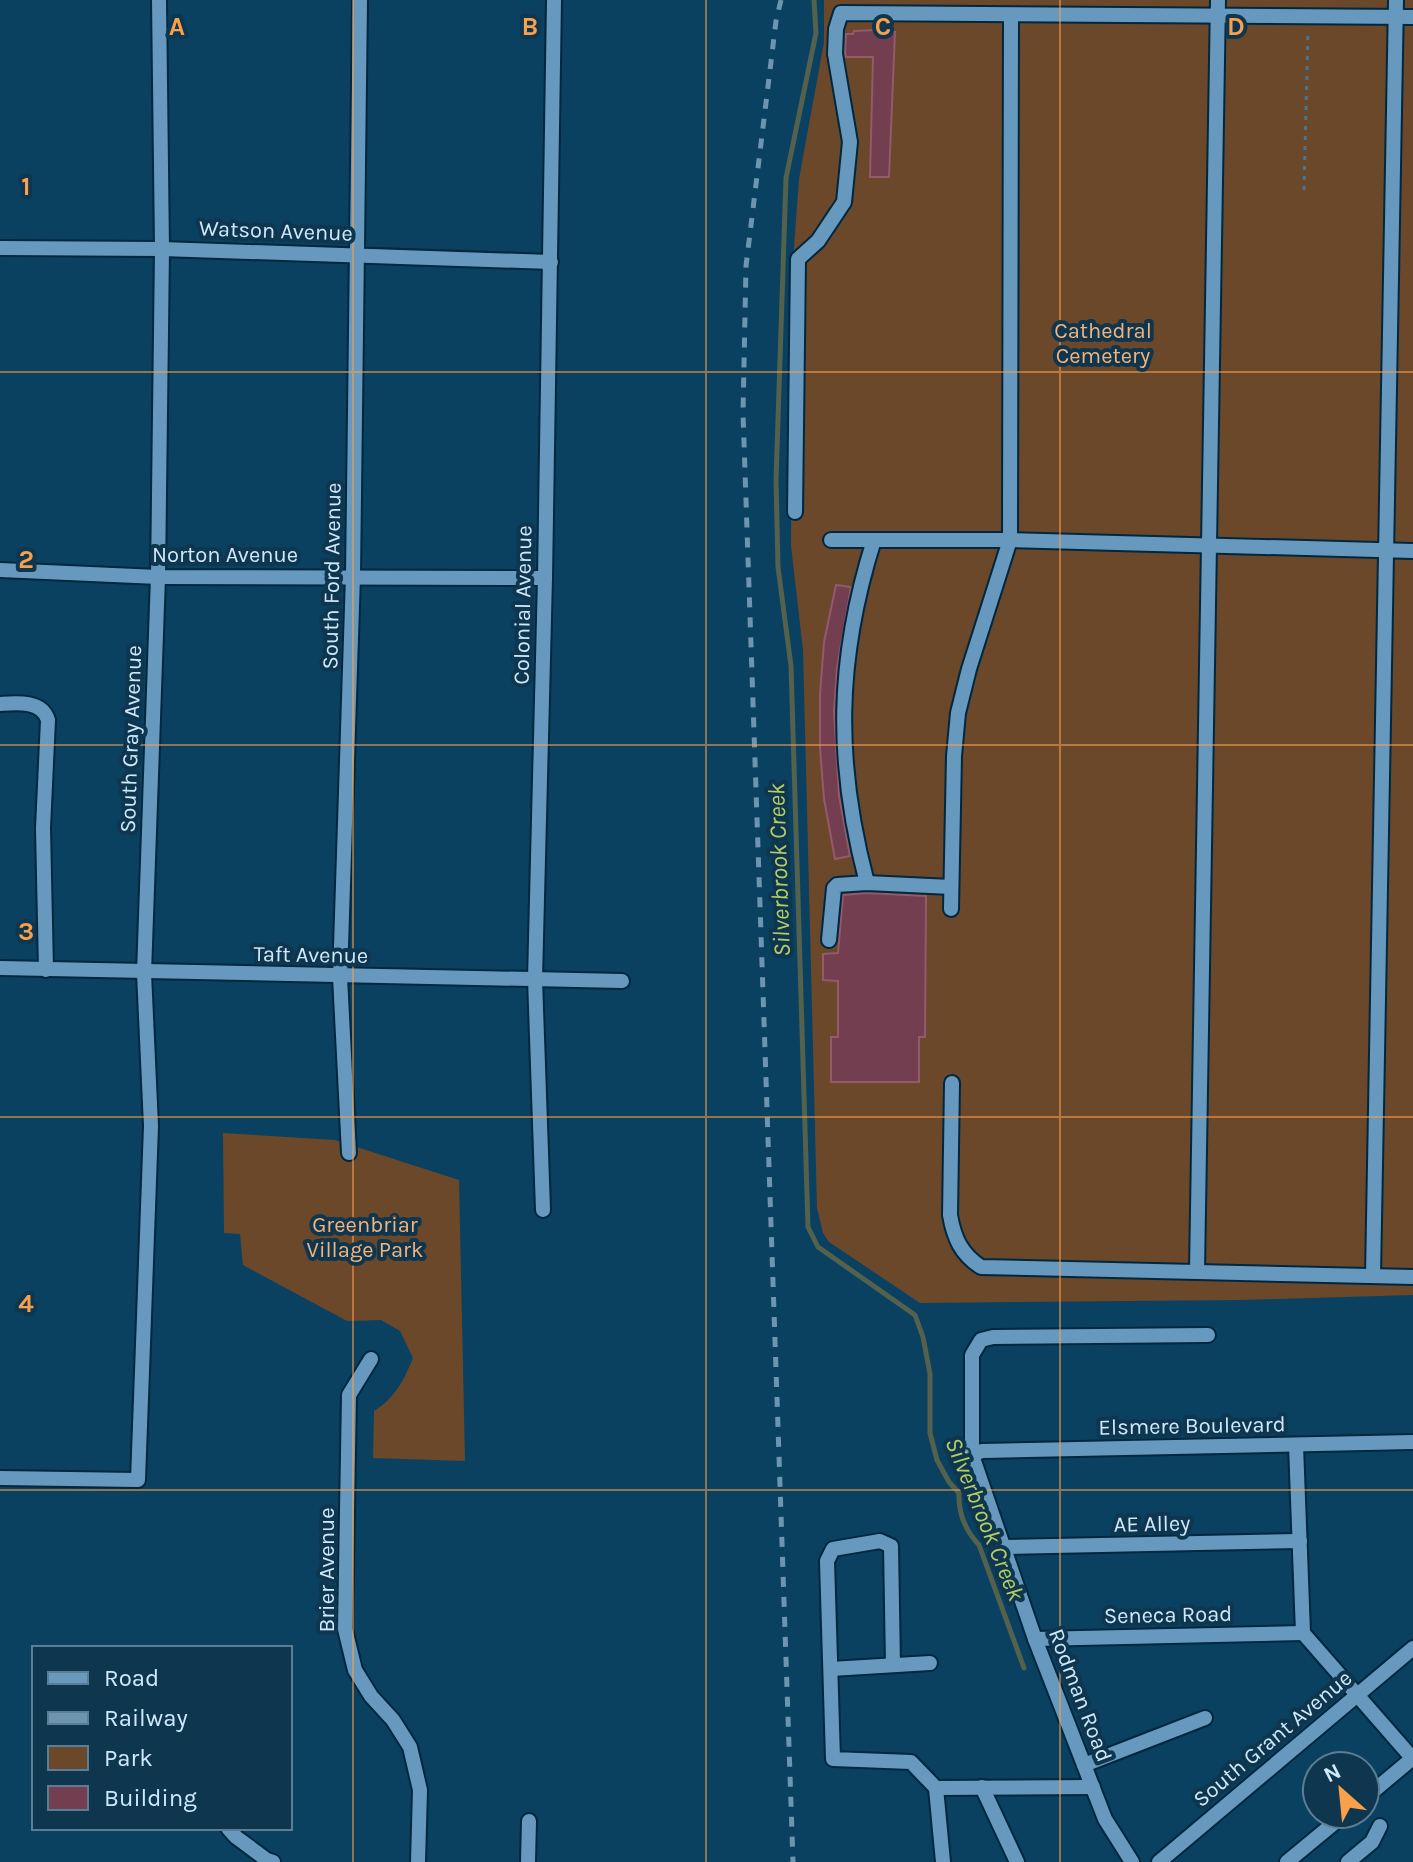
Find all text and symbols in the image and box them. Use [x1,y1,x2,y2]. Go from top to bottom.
text: A [169,11,185,42]
text: B [522,11,538,42]
text: C [875,11,891,42]
text: D [1227,11,1245,42]
text: 1 [21,171,31,202]
street label: Watson Avenue [199,215,353,247]
park label: Cathedral Cemetery [1054,318,1152,369]
street label: South Ford Avenue [317,482,347,670]
street label: Colonial Avenue [509,525,537,685]
street label: Norton Avenue [152,542,298,568]
text: 2 [18,544,34,575]
street label: South Gray Avenue [115,645,147,833]
water label: Silverbrook Creek [762,782,796,957]
text: 3 [18,916,34,947]
street label: Taft Avenue [253,941,369,969]
park label: Greenbriar Village Park [307,1212,423,1263]
text: 4 [18,1288,34,1319]
street label: Elsmere Boulevard [1098,1411,1286,1441]
water label: Silverbrook Creek [940,1433,1031,1605]
street label: Brier Avenue [314,1507,340,1633]
street label: AE Alley [1113,1510,1191,1538]
street label: Seneca Road [1104,1601,1232,1629]
street label: Rodman Road [1043,1625,1117,1766]
legend [32,1646,292,1830]
text: Road [104,1664,159,1692]
street label: South Grant Avenue [1188,1665,1357,1813]
text: Railway [104,1704,188,1732]
text: Park [104,1744,153,1772]
north arrow [1301,1750,1381,1830]
text: N [1319,1758,1345,1788]
text: Building [104,1784,197,1812]

